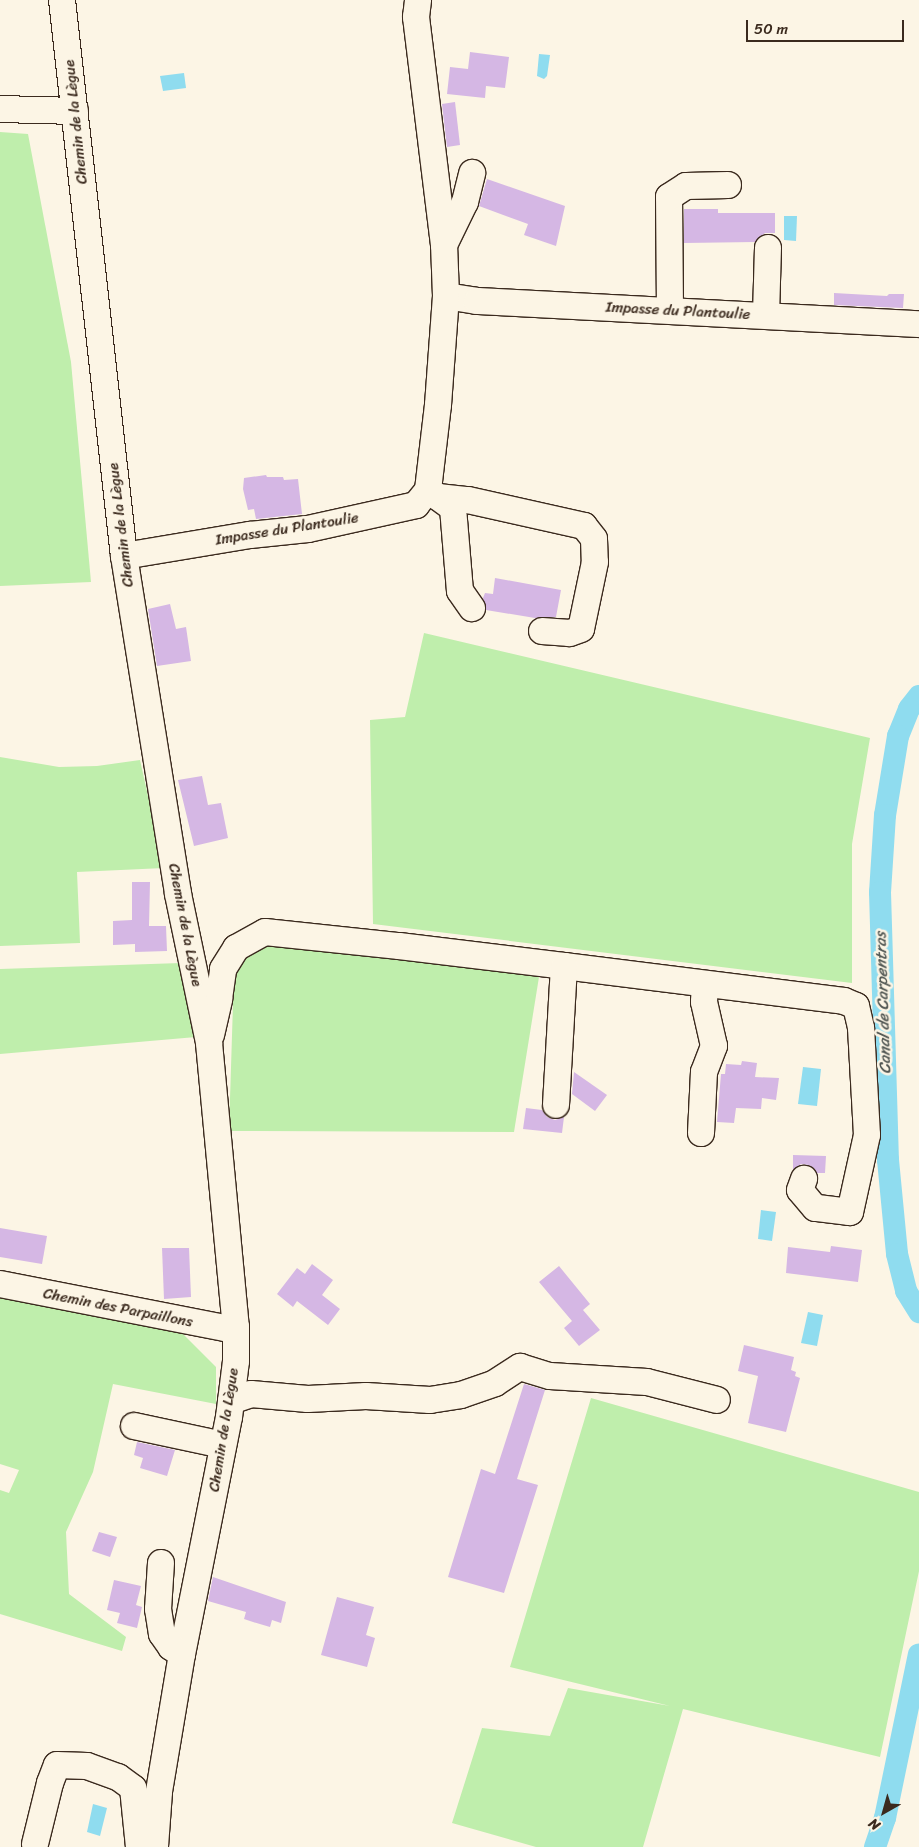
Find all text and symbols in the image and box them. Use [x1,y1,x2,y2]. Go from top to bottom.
scale bar [749,10,906,42]
text: 50 m [754,16,788,42]
street label: Chemin de la Lègue [60,58,92,186]
street label: Impasse du Plantoulie [606,298,750,324]
street label: Chemin de la Lègue [104,461,138,589]
street label: Impasse du Plantoulie [214,509,360,549]
street label: Chemin de la Lègue [164,862,206,988]
water label: Canal de Carpentras [871,932,895,1074]
street label: Chemin des Parpaillons [42,1285,194,1331]
street label: Chemin de la Lègue [205,1366,243,1494]
north arrow [859,1787,909,1837]
text: N [863,1811,886,1837]

